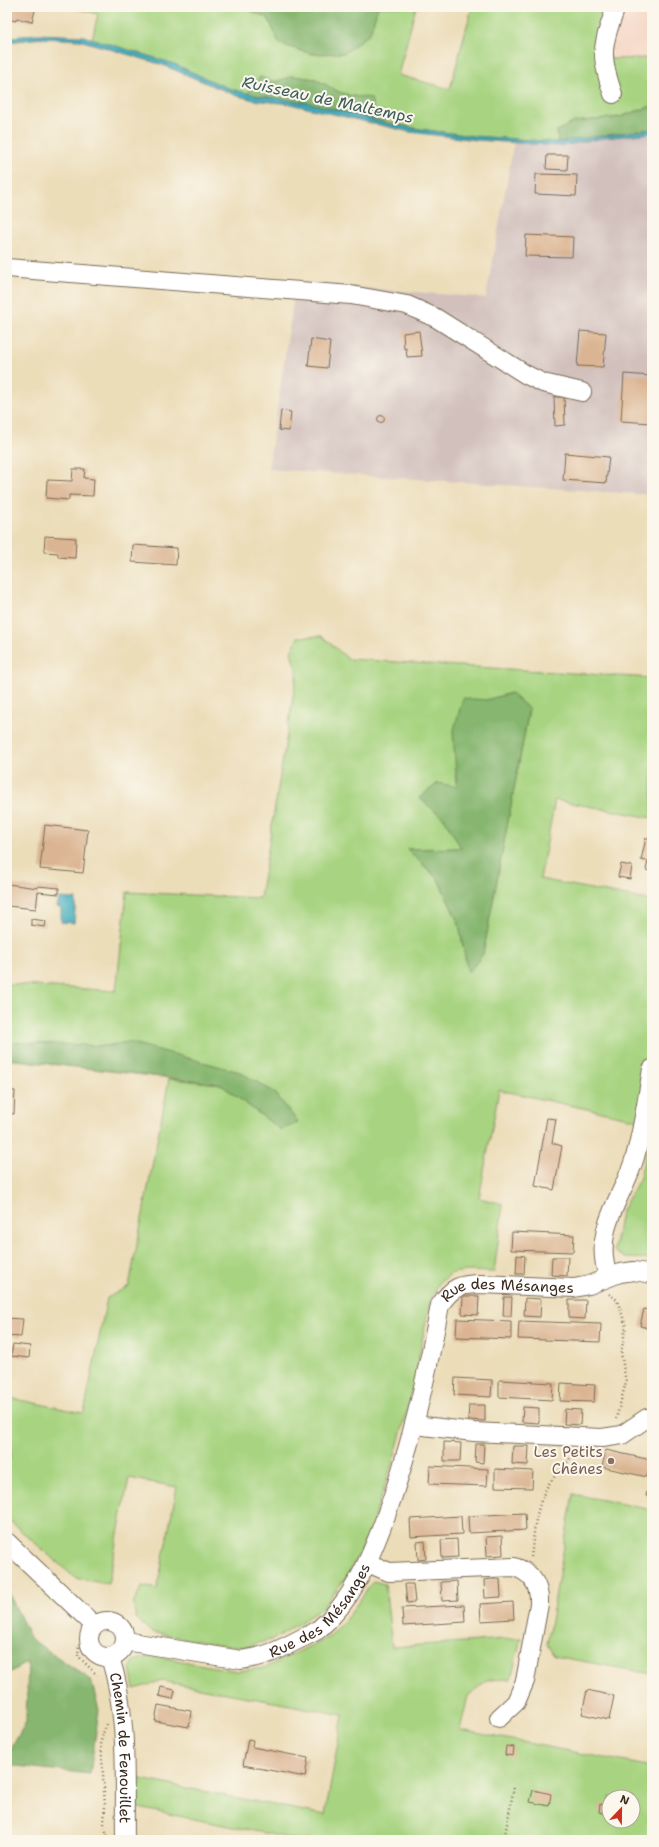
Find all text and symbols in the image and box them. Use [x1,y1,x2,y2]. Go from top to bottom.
water label: Ruisseau de Maltemps [240,71,416,128]
street label: Rue des Mésanges [436,1274,574,1306]
place label: Les Petits Chênes [534,1442,603,1479]
marker: Les Petits Chênes [606,1456,616,1466]
street label: Rue des Mésanges [266,1560,375,1663]
street label: Chemin de Fenouillet [105,1670,135,1823]
north arrow [601,1789,641,1829]
text: N [618,1792,632,1809]

